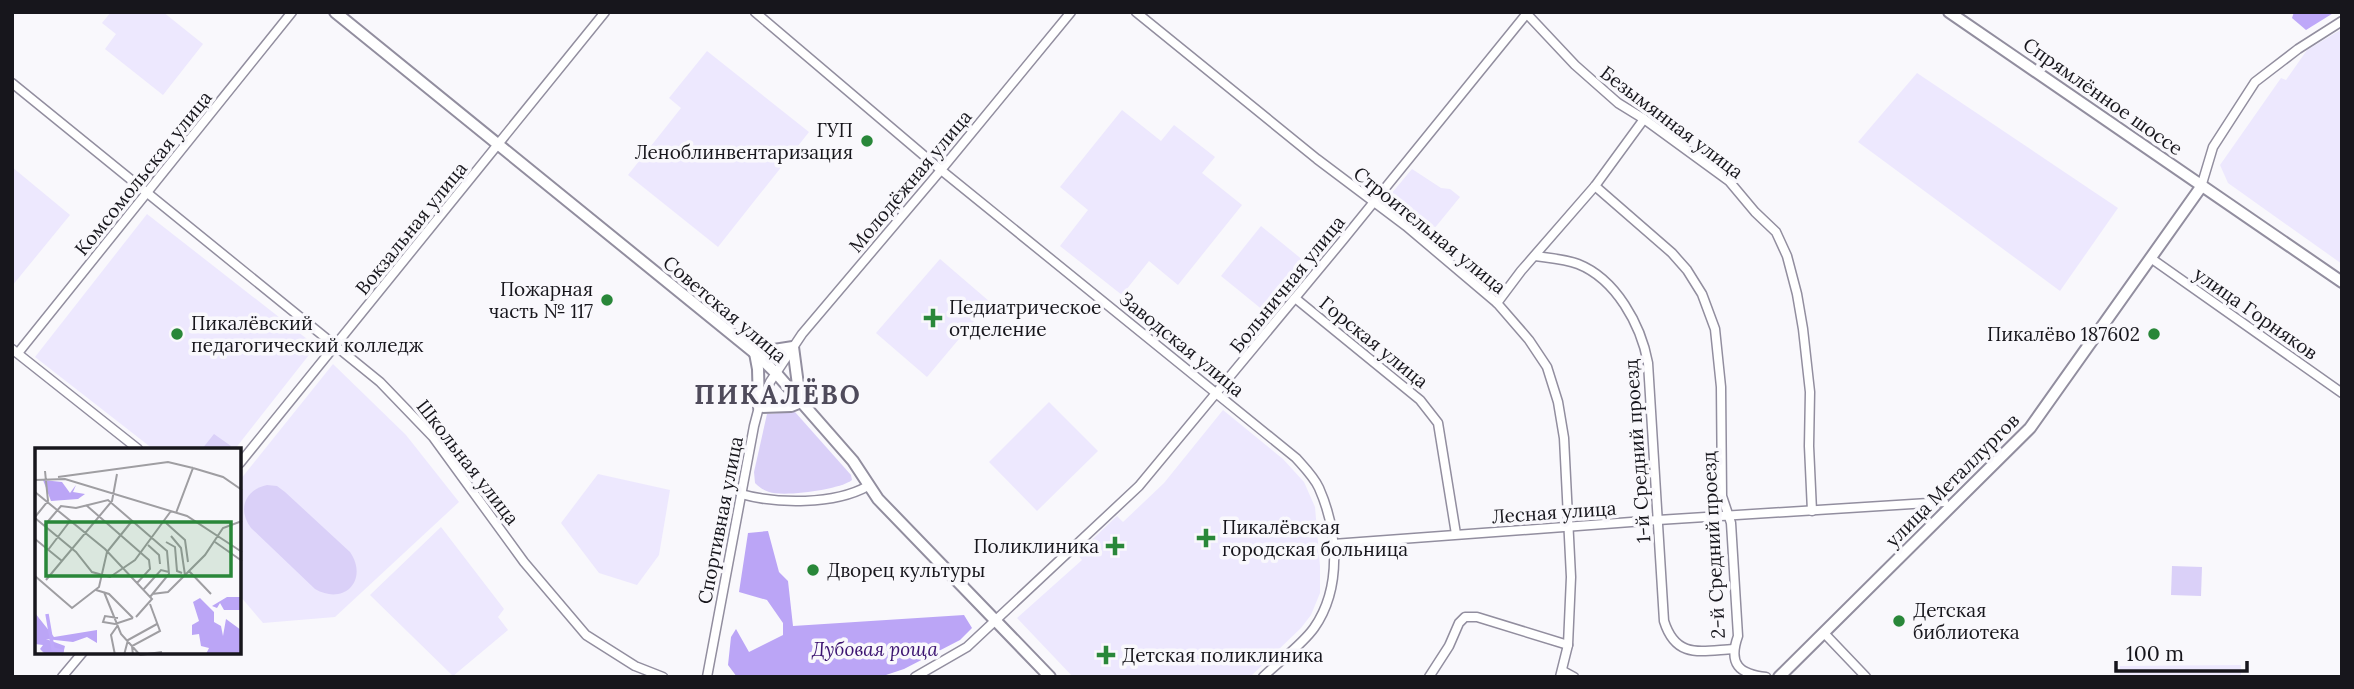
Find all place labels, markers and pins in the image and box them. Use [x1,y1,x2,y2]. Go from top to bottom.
place label: ГУП Леноблинвентаризация [635,118,853,164]
marker: ГУП Леноблинвентаризация [859,133,875,149]
place label: Пожарная часть № 117 [489,277,593,323]
marker: Пожарная часть № 117 [599,292,615,308]
place label: Педиатрическое отделение [949,295,1101,341]
marker: Педиатрическое отделение [923,308,943,328]
place label: Пикалёвский педагогический колледж [191,311,424,357]
place label: Пикалёво 187602 [1987,322,2140,346]
marker: Пикалёвский педагогический колледж [169,326,185,342]
marker: Пикалёво 187602 [2146,326,2162,342]
place label: Пикалёвская городская больница [1222,515,1408,561]
marker: Пикалёвская городская больница [1196,528,1216,548]
place label: Поликлиника [974,534,1099,558]
marker: Поликлиника [1105,536,1125,556]
place label: Дворец культуры [827,558,985,582]
marker: Дворец культуры [805,562,821,578]
place label: Детская библиотека [1913,598,2020,644]
marker: Детская библиотека [1891,613,1907,629]
place label: Детская поликлиника [1122,643,1324,667]
marker: Детская поликлиника [1096,645,1116,665]

